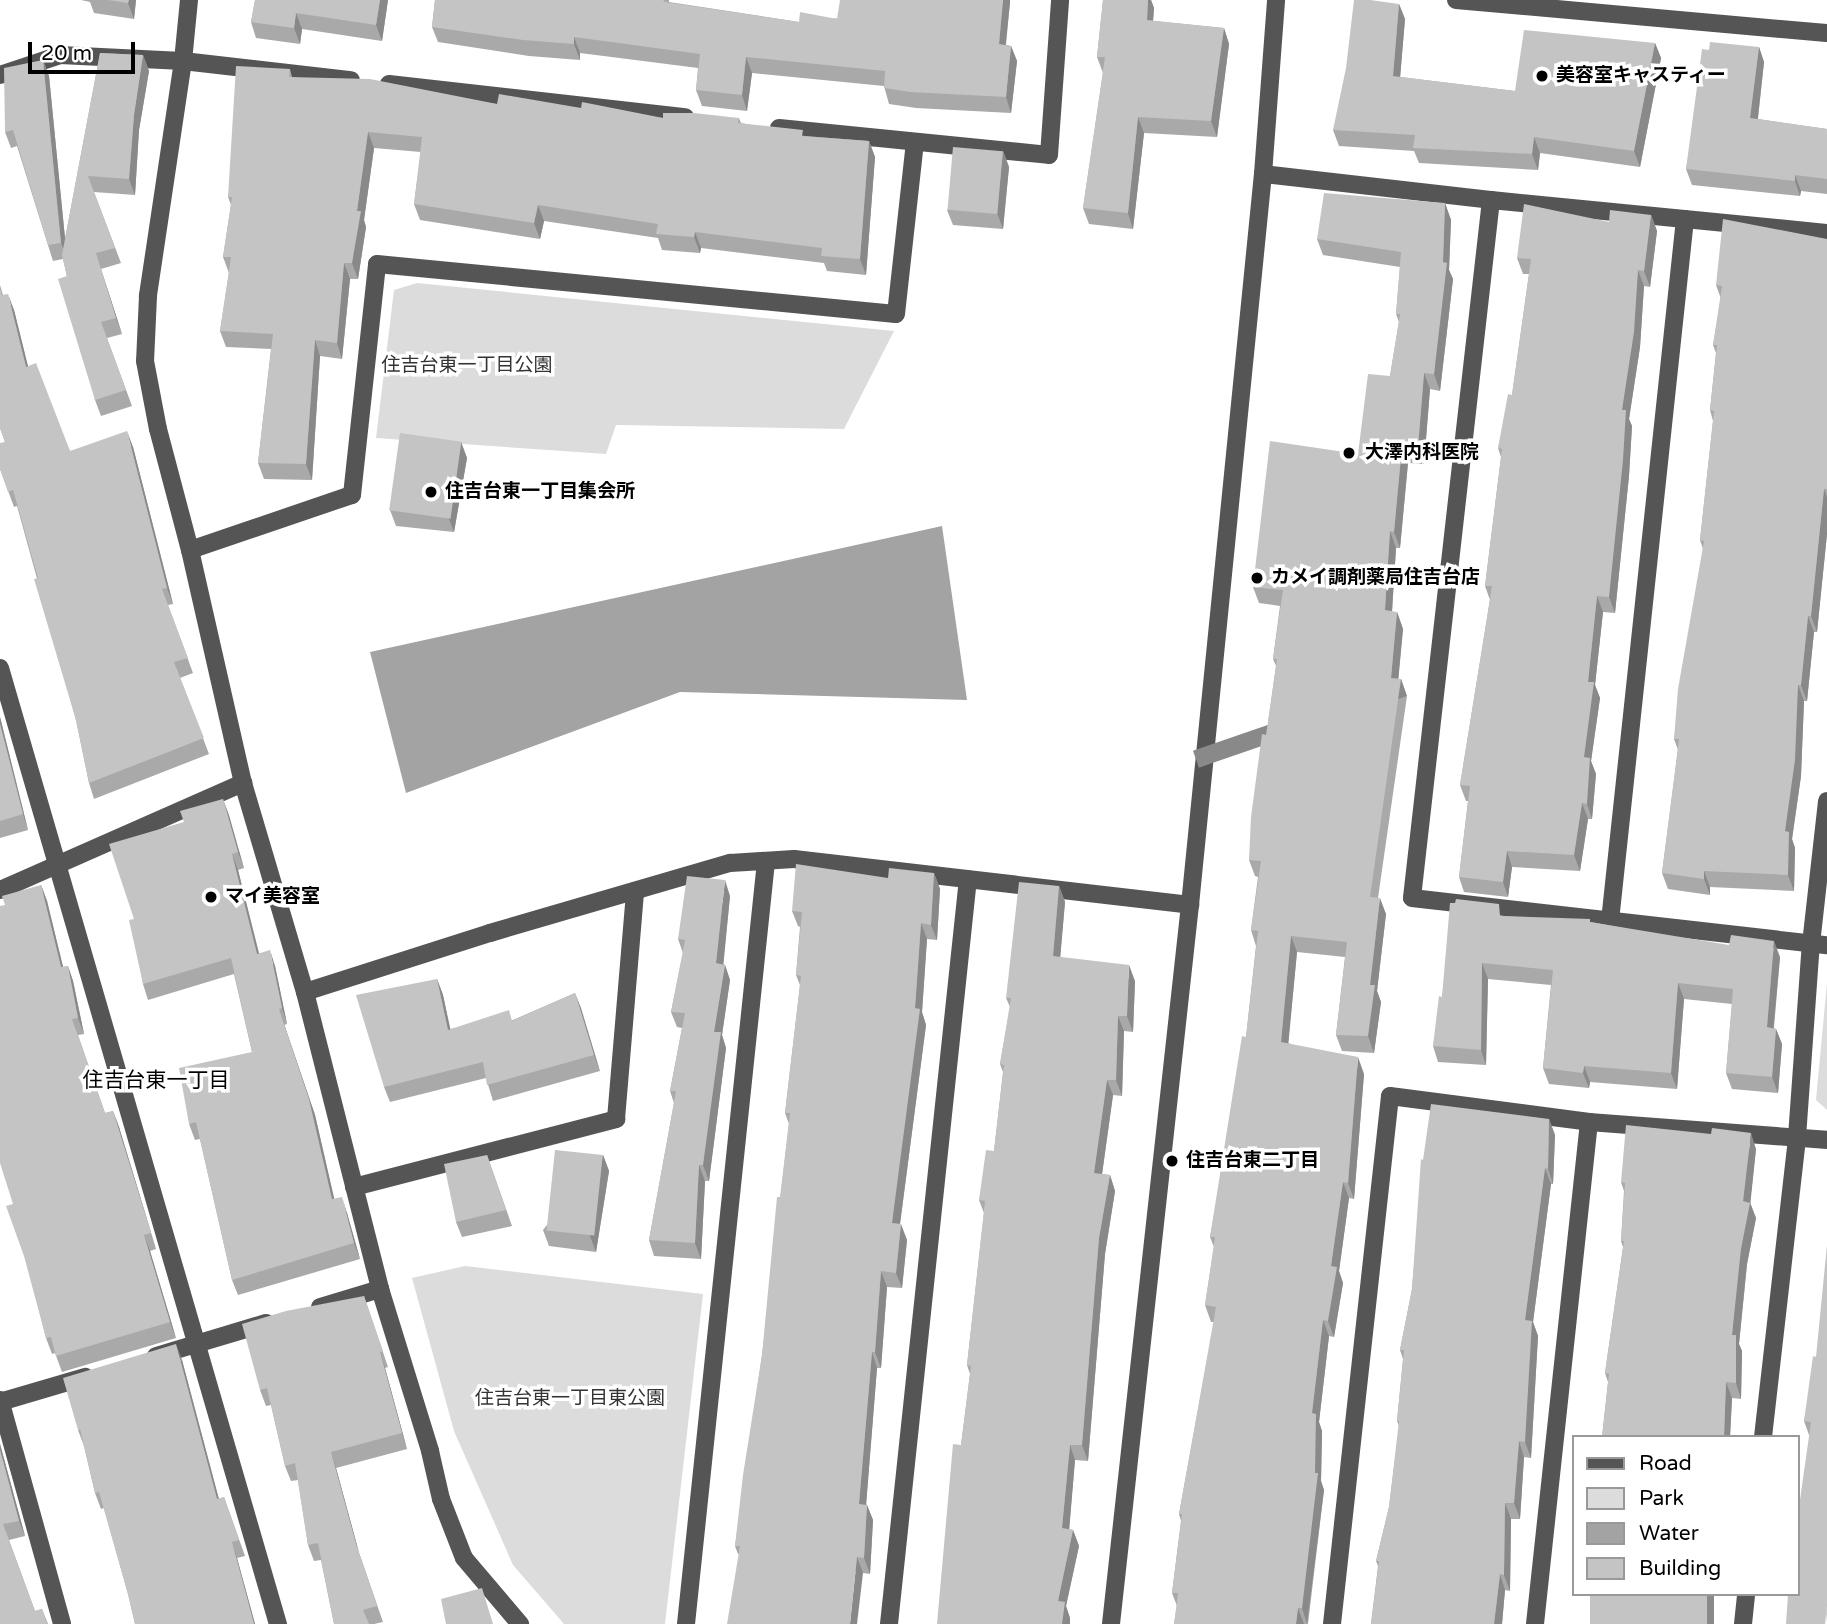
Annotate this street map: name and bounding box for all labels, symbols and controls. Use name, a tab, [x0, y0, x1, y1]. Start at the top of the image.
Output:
scale bar	[32, 28, 138, 72]
text: 20 m	[41, 41, 92, 66]
place label: 美容室キャスティー	[1556, 65, 1727, 87]
marker: 美容室キャスティー	[1534, 68, 1550, 84]
park label: 住吉台東一丁目公園	[382, 355, 552, 377]
place label: 大澤内科医院	[1365, 442, 1479, 464]
marker: 大澤内科医院	[1339, 443, 1359, 463]
place label: 住吉台東一丁目集会所	[445, 481, 635, 503]
marker: 住吉台東一丁目集会所	[423, 484, 439, 500]
place label: カメイ調剤薬局住吉台店	[1271, 567, 1480, 589]
marker: カメイ調剤薬局住吉台店	[1249, 570, 1265, 586]
place label: マイ美容室	[225, 886, 320, 908]
marker: マイ美容室	[203, 889, 219, 905]
district label: 住吉台東一丁目	[83, 1068, 229, 1094]
place label: 住吉台東二丁目	[1186, 1150, 1319, 1172]
marker: 住吉台東二丁目	[1164, 1153, 1180, 1169]
park label: 住吉台東一丁目東公園	[475, 1388, 665, 1410]
legend	[1572, 1435, 1799, 1596]
text: Road	[1639, 1451, 1692, 1476]
text: Park	[1639, 1486, 1684, 1511]
text: Water	[1639, 1521, 1699, 1546]
text: Building	[1639, 1556, 1721, 1581]

